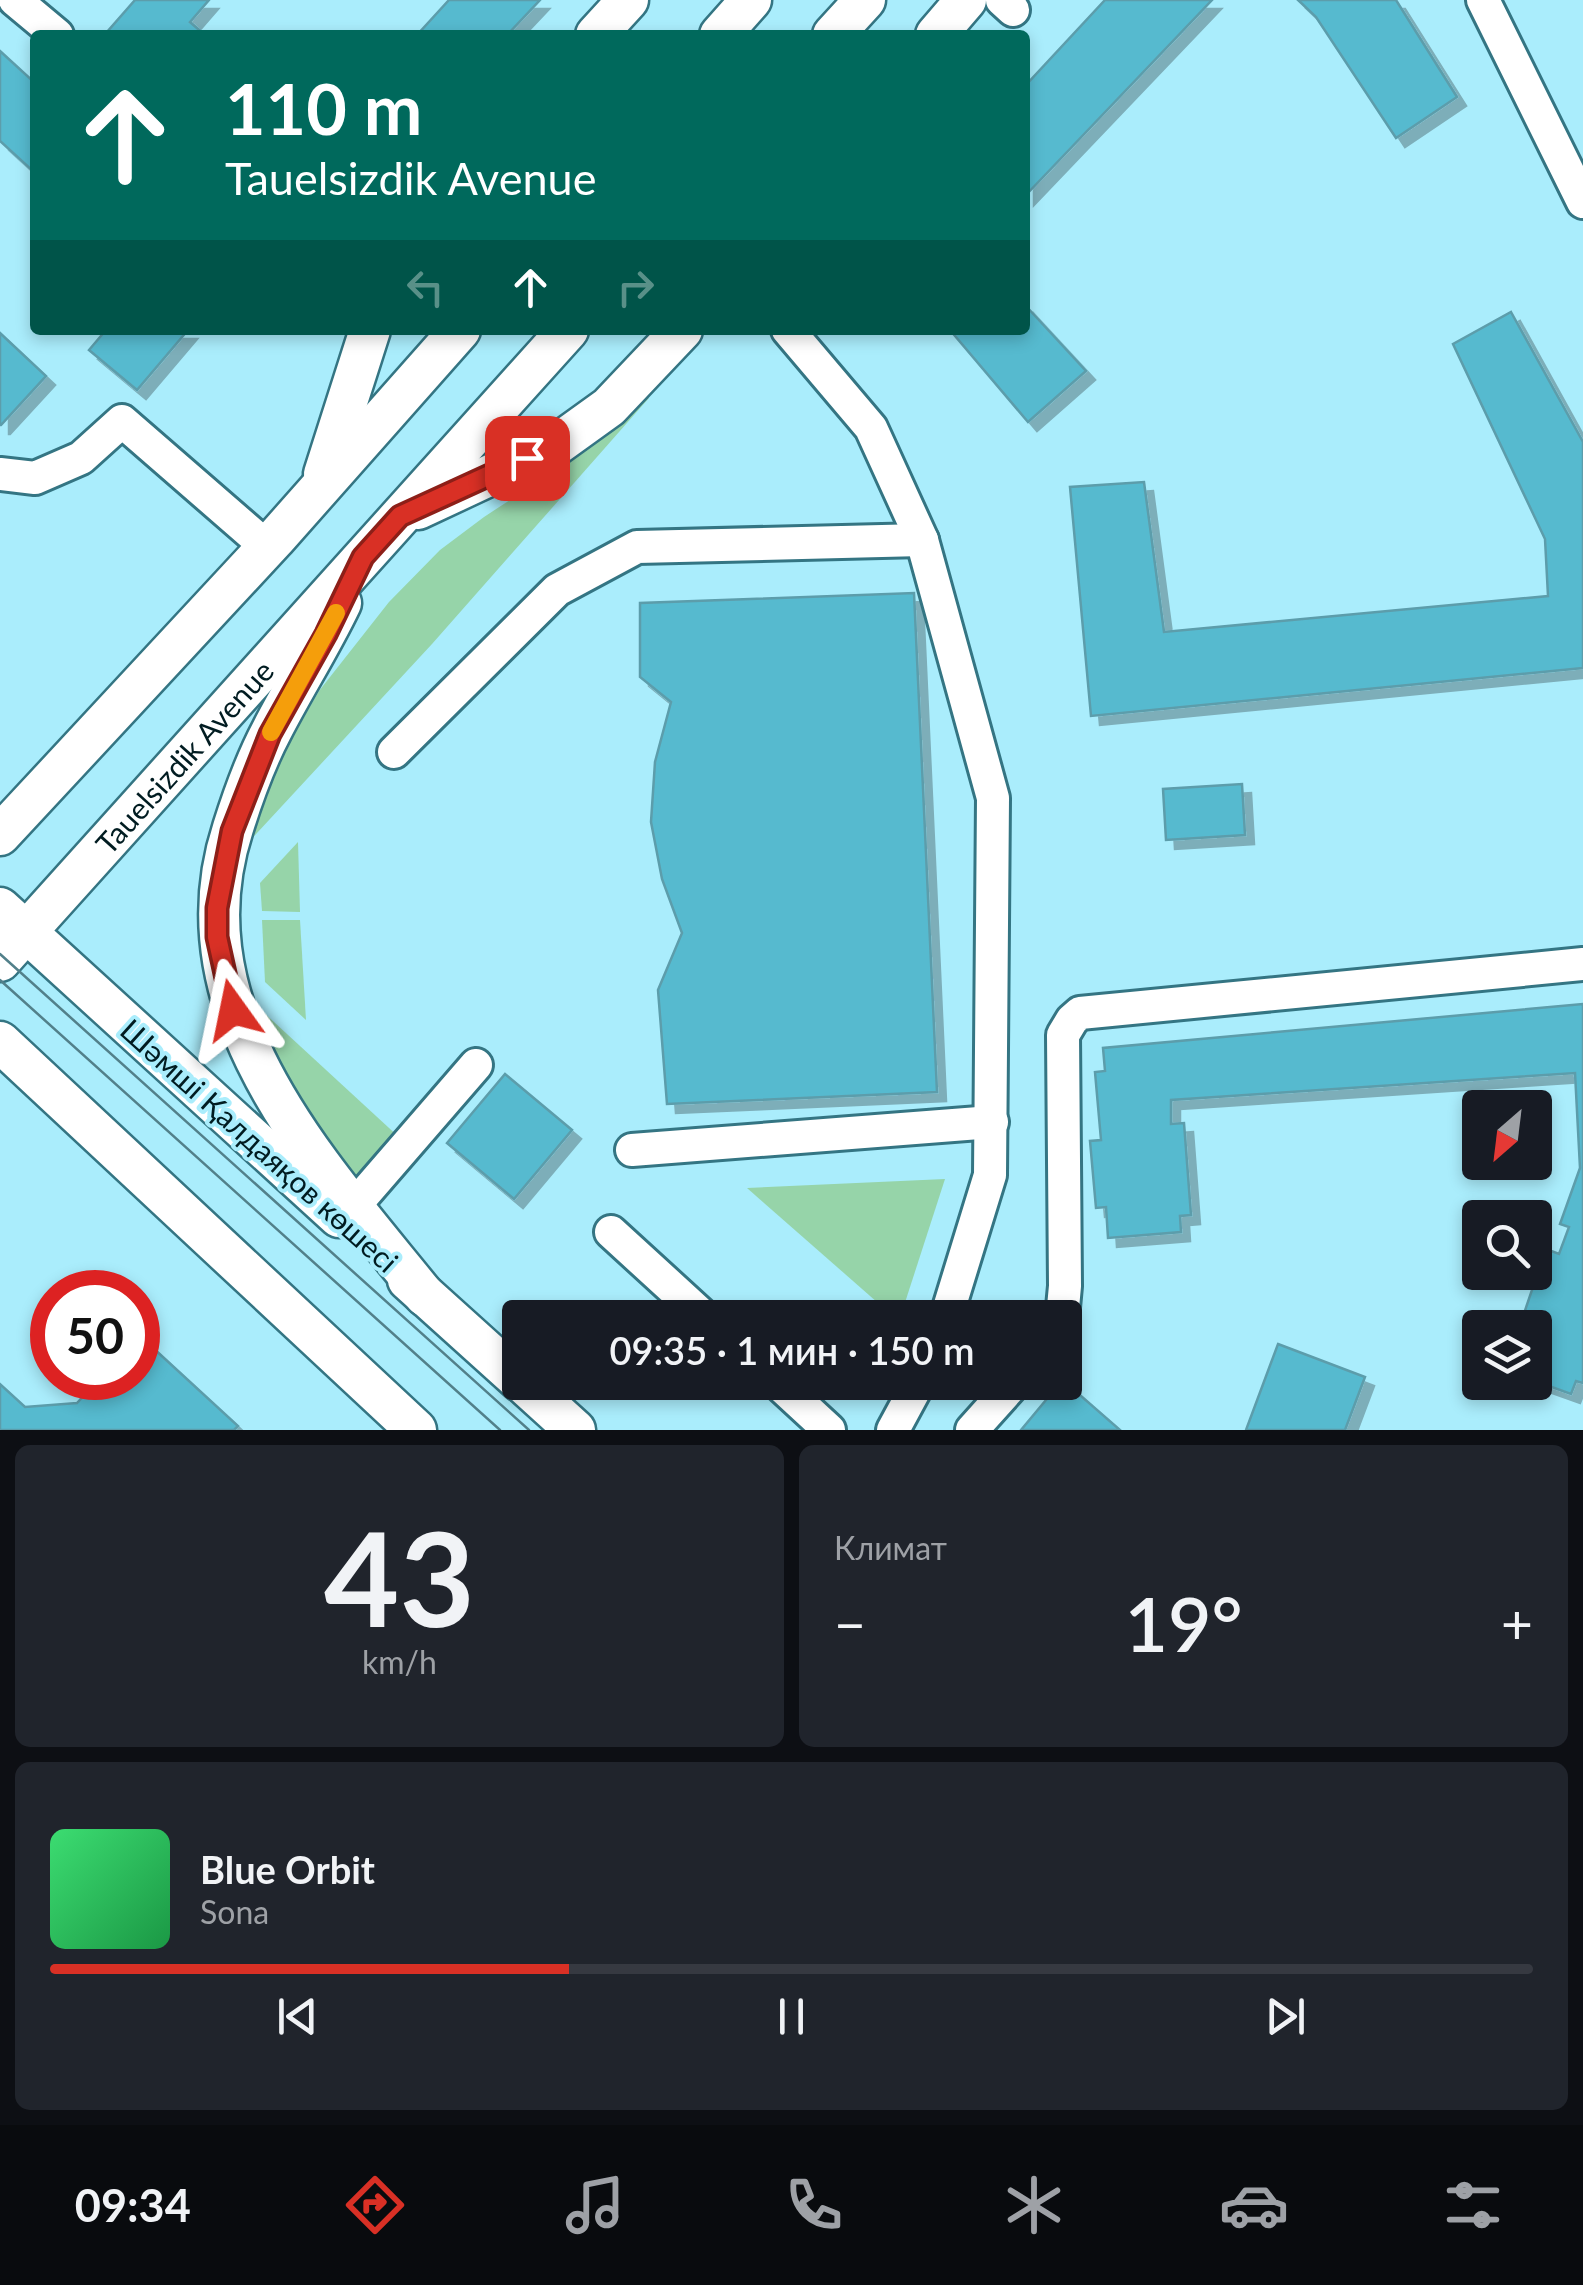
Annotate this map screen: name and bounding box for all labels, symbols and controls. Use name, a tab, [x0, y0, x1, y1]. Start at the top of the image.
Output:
text: 110 m	[225, 66, 422, 150]
icon: ahead	[60, 70, 190, 200]
text: Tauelsizdik Avenue	[225, 151, 596, 205]
icon: left	[398, 260, 453, 315]
icon: ahead	[503, 260, 558, 315]
icon: right	[608, 260, 663, 315]
pin	[485, 416, 570, 501]
icon: arrive	[500, 431, 555, 486]
street label: Tauelsizdik Avenue	[88, 653, 280, 861]
position arrow	[181, 958, 285, 1062]
street label: Шәмші Қалдаяқов көшесі	[114, 1011, 406, 1279]
north arrow	[1462, 1090, 1552, 1180]
map controls	[1462, 1090, 1552, 1400]
button: search	[1462, 1200, 1552, 1290]
speed limit sign: 50	[30, 1270, 160, 1400]
button: layers	[1462, 1310, 1552, 1400]
text: 09:35 · 1 мин · 150 m	[609, 1327, 975, 1373]
text: 43	[324, 1499, 475, 1655]
text: Климат	[834, 1528, 947, 1567]
text: 19°	[1124, 1578, 1243, 1668]
text: −	[834, 1590, 866, 1656]
text: +	[1501, 1590, 1533, 1656]
text: km/h	[362, 1642, 437, 1681]
text: Blue Orbit	[200, 1846, 375, 1892]
text: Sona	[200, 1892, 269, 1931]
icon: previous	[270, 1989, 325, 2044]
icon: pause	[764, 1989, 819, 2044]
icon: next	[1258, 1989, 1313, 2044]
icon: directions	[340, 2170, 410, 2240]
icon: music	[560, 2170, 630, 2240]
icon: phone	[779, 2170, 849, 2240]
icon: climate	[999, 2170, 1069, 2240]
icon: car	[1219, 2170, 1289, 2240]
icon: filters	[1438, 2170, 1508, 2240]
text: 09:34	[75, 2178, 191, 2232]

